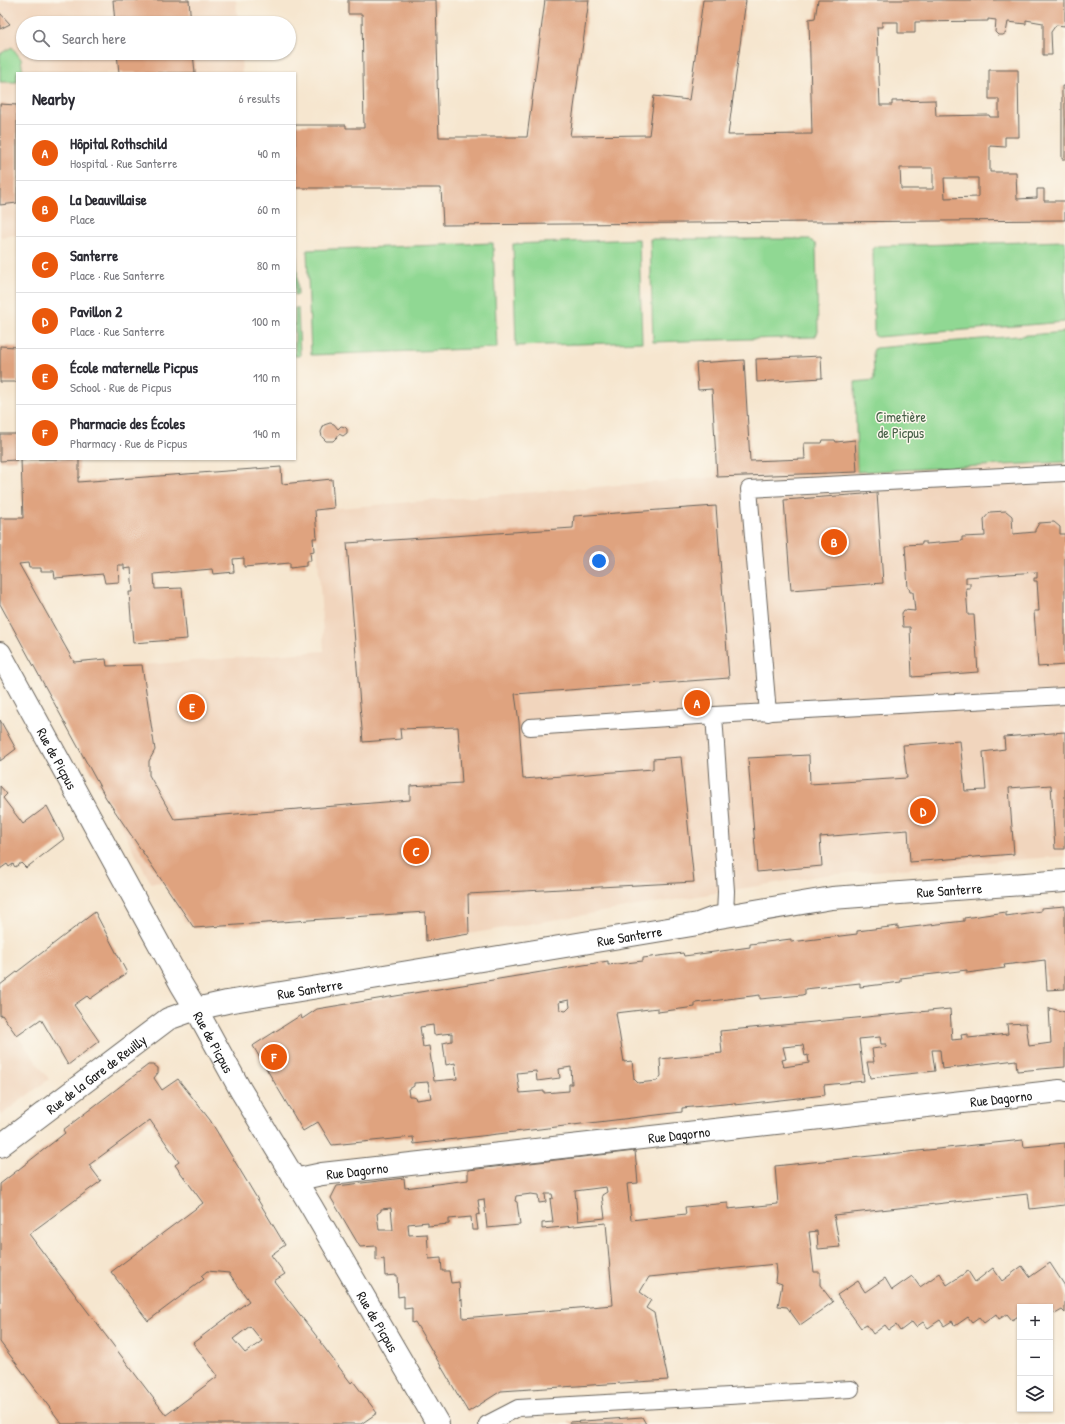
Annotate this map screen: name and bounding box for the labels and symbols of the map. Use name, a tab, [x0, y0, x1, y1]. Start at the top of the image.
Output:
park label: Cimetière de Picpus	[876, 407, 927, 443]
pin: B	[821, 527, 847, 557]
your location	[589, 551, 609, 571]
pin: A	[684, 688, 710, 718]
pin: E	[179, 692, 205, 722]
street label: Rue de Picpus	[33, 724, 82, 792]
pin: D	[910, 796, 936, 826]
pin: C	[403, 836, 429, 866]
street label: Rue Santerre	[916, 878, 983, 901]
street label: Rue Santerre	[595, 921, 664, 950]
street label: Rue Santerre	[276, 973, 344, 1003]
street label: Rue de Picpus	[190, 1008, 239, 1076]
street label: Rue de la Gare de Reuilly	[42, 1030, 150, 1118]
pin: F	[261, 1042, 287, 1072]
street label: Rue Dagorno	[969, 1085, 1033, 1111]
street label: Rue Dagorno	[647, 1121, 711, 1147]
street label: Rue Dagorno	[325, 1157, 389, 1183]
street label: Rue de Picpus	[353, 1287, 403, 1355]

